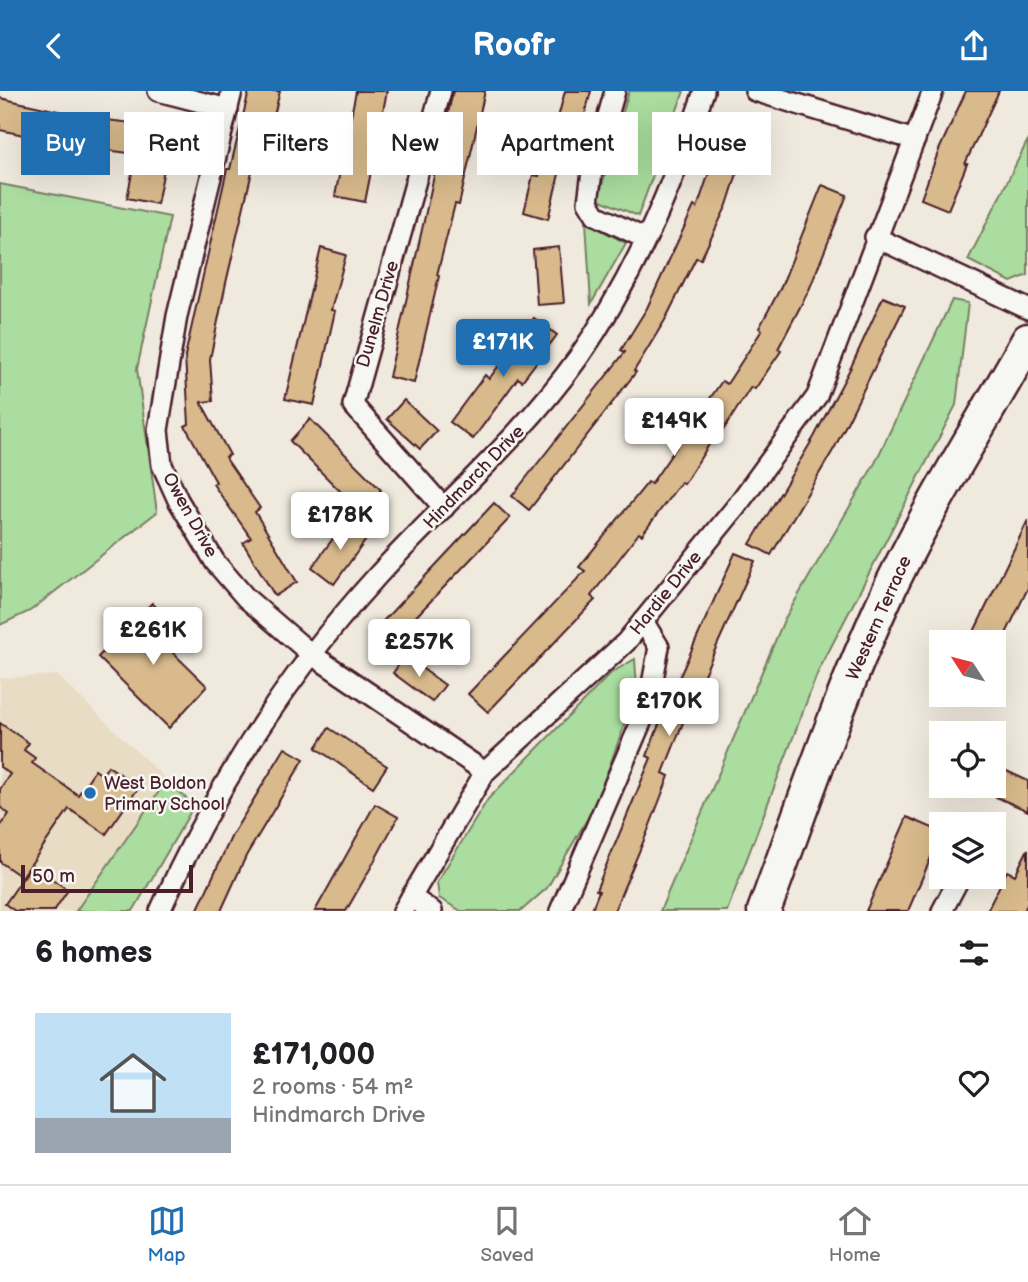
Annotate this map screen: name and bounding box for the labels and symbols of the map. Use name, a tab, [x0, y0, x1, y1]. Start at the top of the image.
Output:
street label: Dunelm Drive	[353, 258, 403, 370]
pin: £171K	[454, 320, 552, 379]
pin: £149K	[625, 399, 723, 458]
street label: Hindmarch Drive	[419, 421, 529, 533]
street label: Owen Drive	[158, 469, 222, 561]
pin: £178K	[291, 493, 389, 552]
street label: Hardie Drive	[626, 547, 706, 639]
street label: Western Terrace	[842, 552, 916, 684]
pin: £261K	[104, 607, 202, 667]
pin: £257K	[370, 619, 468, 679]
north arrow	[929, 630, 1006, 707]
pin: £170K	[620, 679, 718, 738]
place label: West Boldon Primary School	[104, 773, 225, 815]
marker: West Boldon Primary School	[82, 785, 98, 801]
scale bar	[21, 862, 192, 894]

